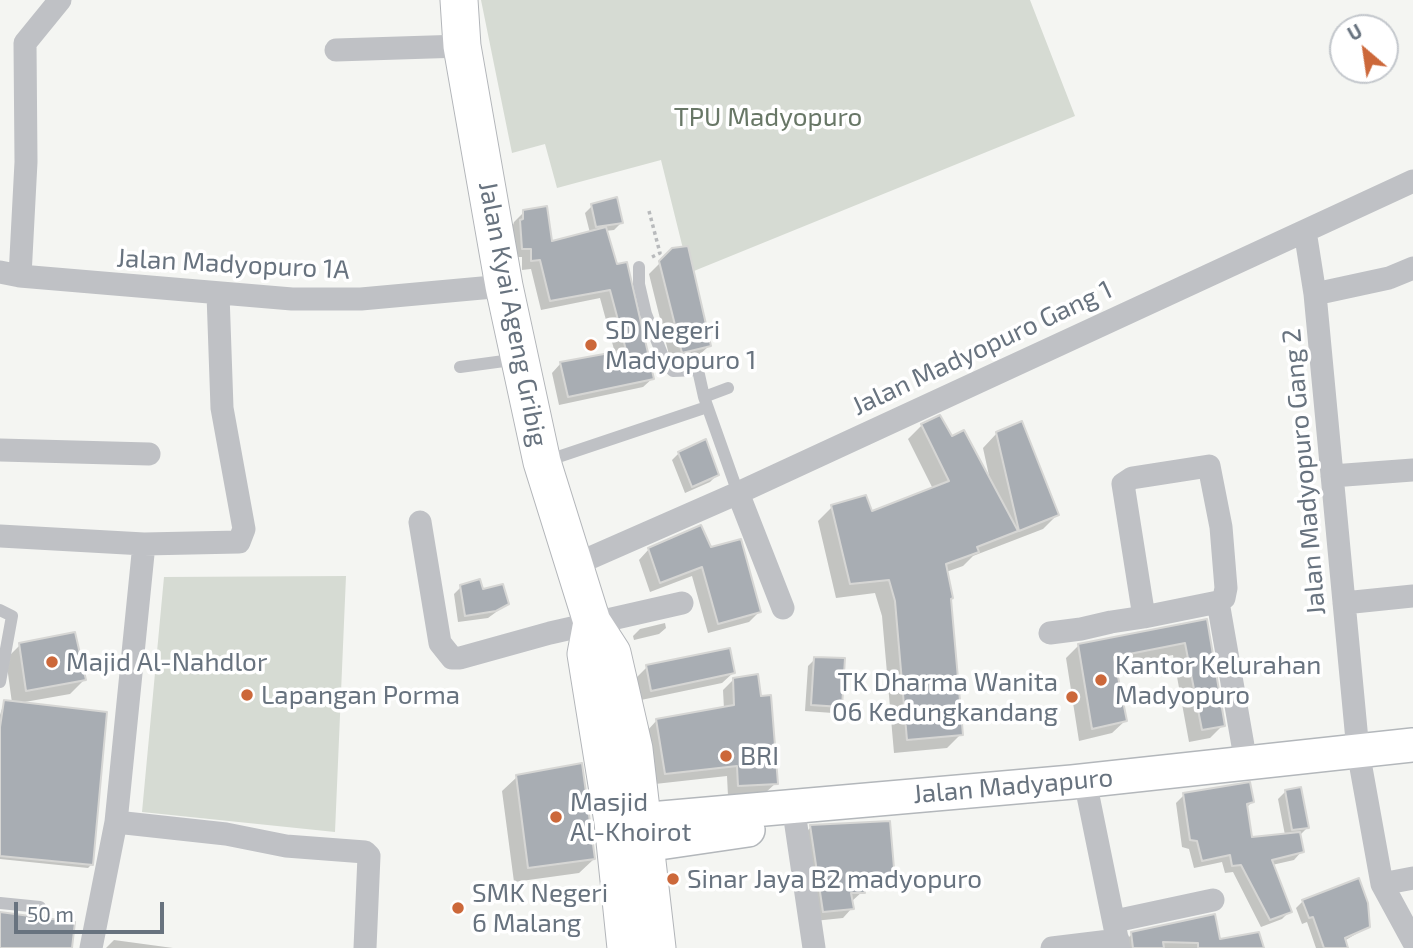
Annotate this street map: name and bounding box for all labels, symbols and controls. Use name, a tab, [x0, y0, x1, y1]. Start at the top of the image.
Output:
north arrow	[1329, 14, 1399, 84]
text: U	[1343, 19, 1366, 45]
park label: TPU Madyopuro	[674, 101, 862, 133]
street label: Jalan Kyai Ageng Gribig	[472, 179, 554, 449]
street label: Jalan Madyopuro 1A	[116, 242, 350, 286]
street label: Jalan Madyopuro Gang 1	[847, 274, 1117, 422]
place label: SD Negeri Madyopuro 1	[605, 314, 756, 376]
street label: Jalan Madyopuro Gang 2	[1276, 327, 1332, 617]
marker: SD Negeri Madyopuro 1	[583, 337, 599, 353]
place label: Majid Al-Nahdlor	[66, 646, 267, 678]
place label: Kantor Kelurahan Madyopuro	[1115, 649, 1321, 710]
marker: Majid Al-Nahdlor	[44, 654, 60, 670]
place label: TK Dharma Wanita 06 Kedungkandang	[832, 666, 1058, 728]
marker: Kantor Kelurahan Madyopuro	[1093, 672, 1109, 688]
place label: Lapangan Porma	[261, 679, 460, 711]
marker: Lapangan Porma	[239, 687, 255, 703]
marker: TK Dharma Wanita 06 Kedungkandang	[1064, 689, 1080, 705]
place label: BRI	[740, 740, 779, 772]
marker: BRI	[718, 748, 734, 764]
street label: Jalan Madyapuro	[912, 762, 1114, 810]
place label: Masjid Al-Khoirot	[570, 786, 691, 848]
marker: Masjid Al-Khoirot	[548, 809, 564, 825]
place label: Sinar Jaya B2 madyopuro	[687, 863, 982, 895]
marker: Sinar Jaya B2 madyopuro	[665, 871, 681, 887]
place label: SMK Negeri 6 Malang	[472, 877, 608, 938]
scale bar	[18, 888, 168, 932]
marker: SMK Negeri 6 Malang	[450, 900, 466, 916]
text: 50 m	[27, 901, 74, 926]

